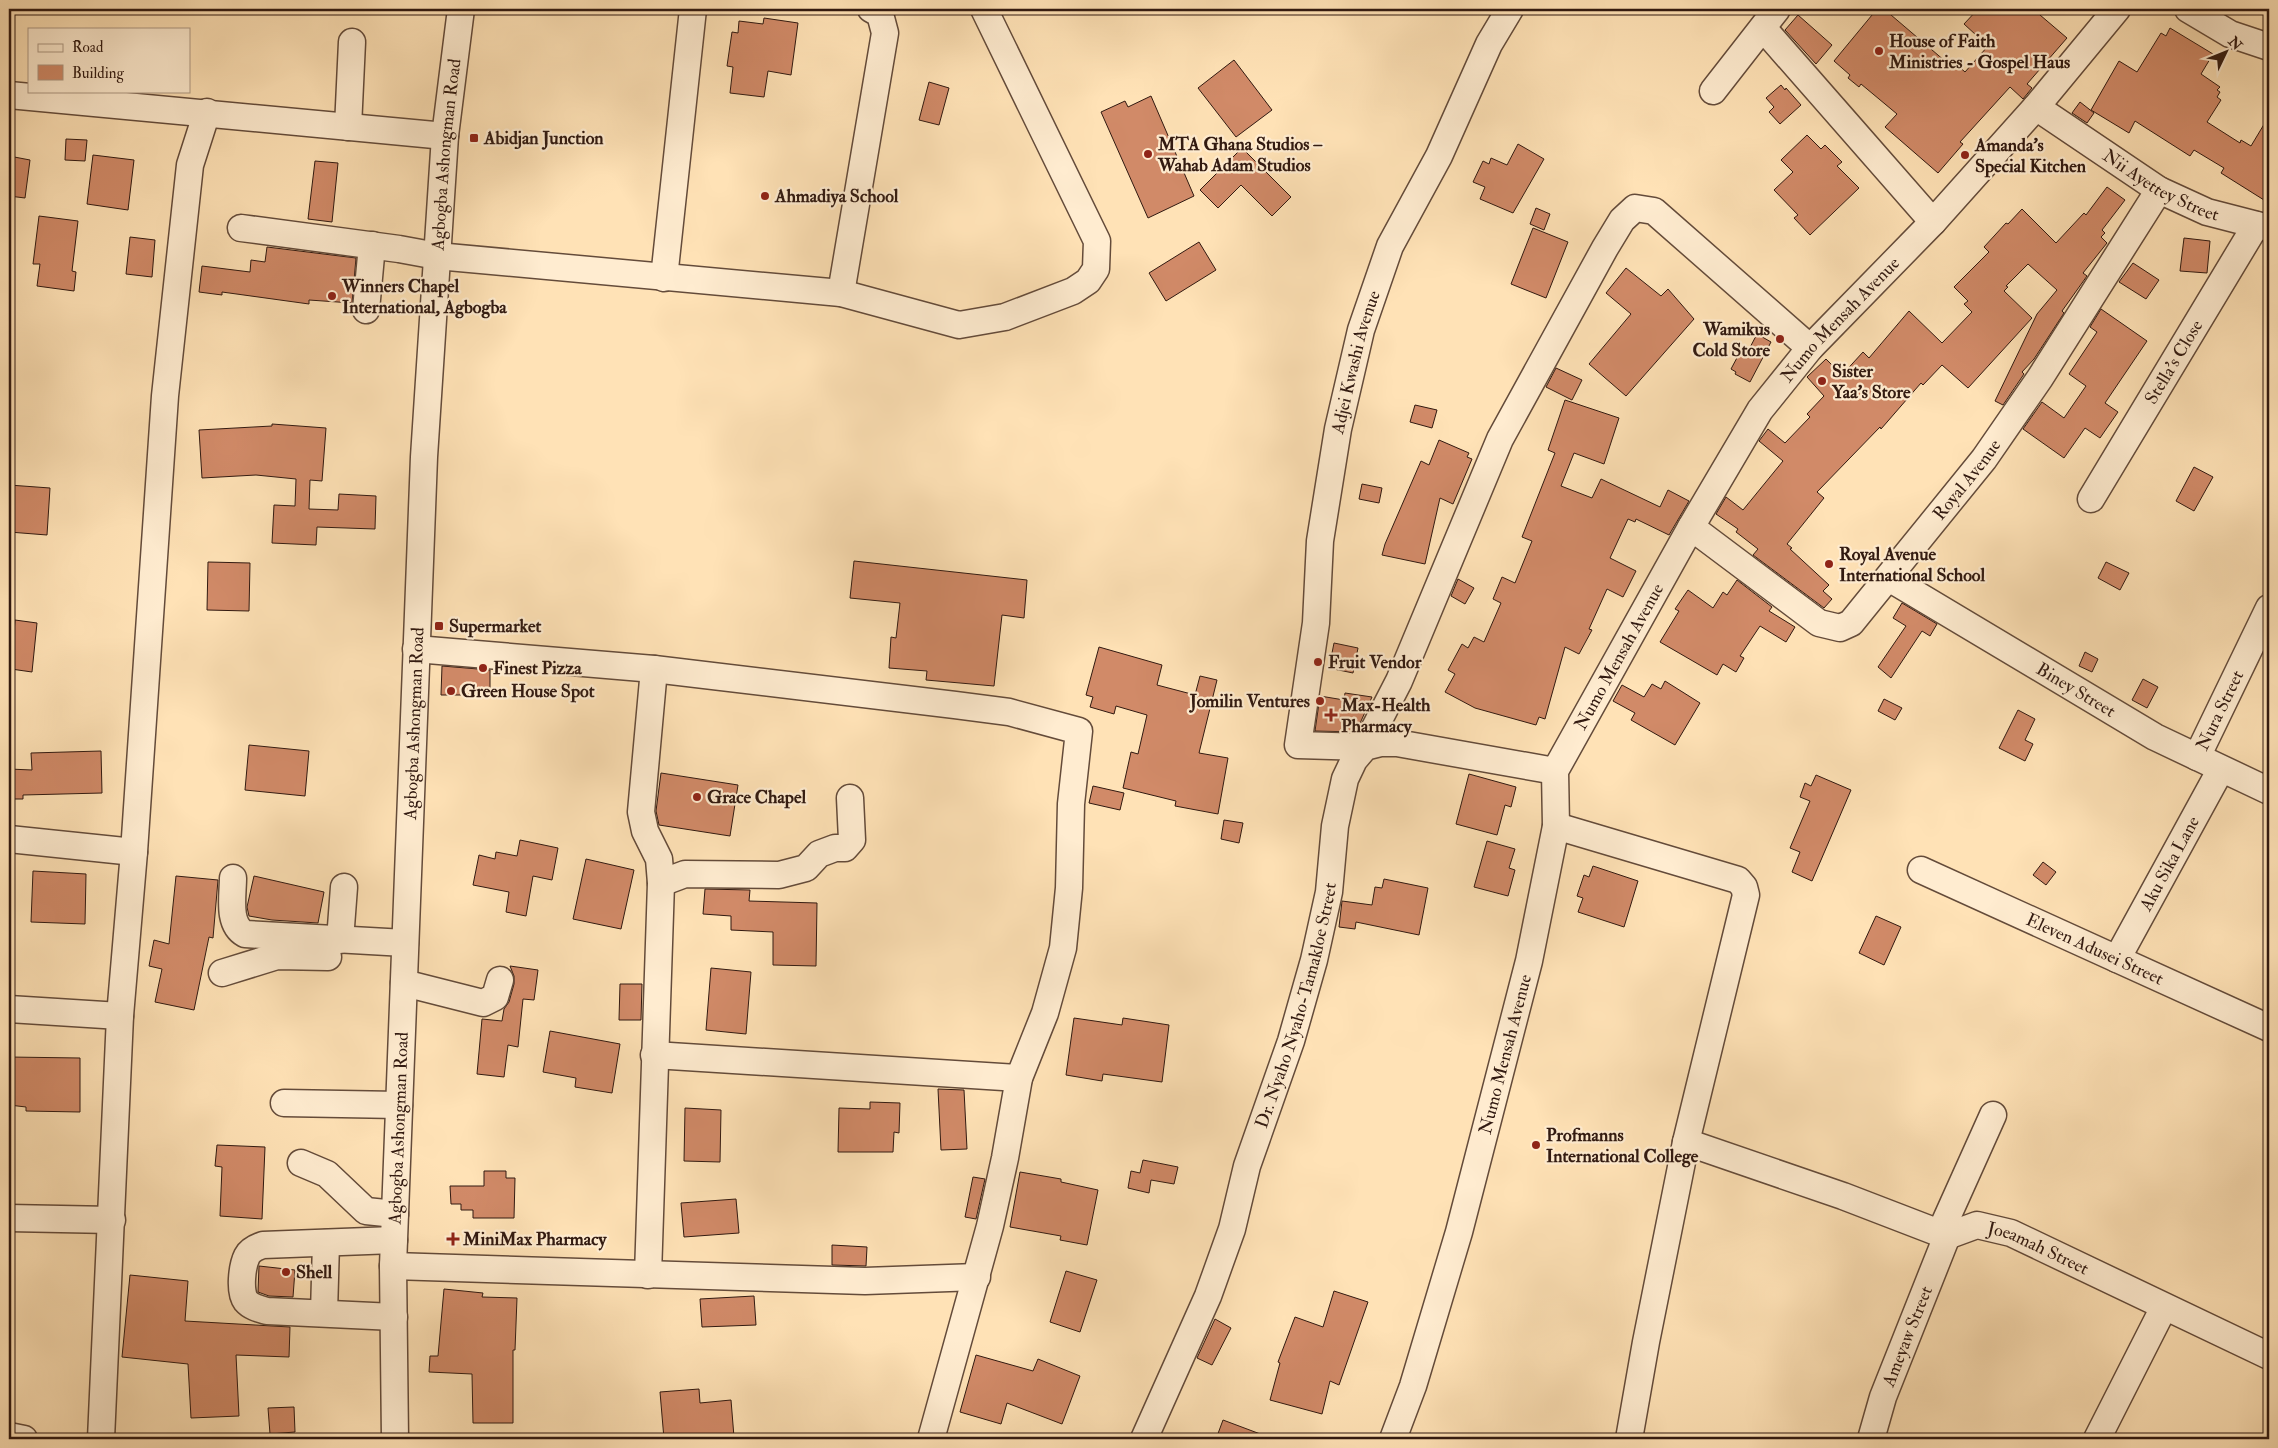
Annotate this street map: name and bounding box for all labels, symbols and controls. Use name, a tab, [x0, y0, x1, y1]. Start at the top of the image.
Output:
legend	[28, 28, 190, 92]
north arrow	[2200, 28, 2250, 78]
place label: House of Faith Ministries - Gospel Haus	[1888, 30, 2070, 74]
text: N	[2224, 32, 2246, 54]
text: Road	[72, 38, 104, 57]
marker: House of Faith Ministries - Gospel Haus	[1873, 45, 1885, 57]
street label: Agbogba Ashongman Road	[426, 57, 467, 252]
text: Building	[72, 64, 124, 83]
place label: Abidjan Junction	[483, 127, 604, 150]
marker: Abidjan Junction	[468, 132, 480, 144]
place label: MTA Ghana Studios – Wahab Adam Studios	[1157, 133, 1323, 177]
place label: Amanda's Special Kitchen	[1974, 134, 2087, 178]
street label: Nii Ayettey Street	[2098, 144, 2221, 227]
marker: MTA Ghana Studios – Wahab Adam Studios	[1142, 148, 1154, 160]
marker: Amanda's Special Kitchen	[1959, 149, 1971, 161]
place label: Ahmadiya School	[774, 185, 899, 208]
marker: Ahmadiya School	[759, 190, 771, 202]
street label: Numo Mensah Avenue	[1776, 252, 1905, 387]
place label: Winners Chapel International, Agbogba	[341, 275, 507, 319]
street label: Adjei Kwashi Avenue	[1326, 287, 1386, 437]
marker: Winners Chapel International, Agbogba	[326, 290, 338, 302]
street label: Stella's Close	[2140, 315, 2208, 409]
place label: Wamikus Cold Store	[1692, 318, 1770, 362]
marker: Wamikus Cold Store	[1774, 333, 1786, 345]
place label: Sister Yaa's Store	[1831, 360, 1911, 404]
marker: Sister Yaa's Store	[1816, 375, 1828, 387]
street label: Royal Avenue	[1928, 434, 2007, 525]
place label: Royal Avenue International School	[1839, 543, 1985, 587]
marker: Royal Avenue International School	[1823, 558, 1835, 570]
street label: Numo Mensah Avenue	[1569, 579, 1670, 734]
place label: Supermarket	[449, 615, 541, 638]
marker: Supermarket	[433, 620, 445, 632]
street label: Agbogba Ashongman Road	[399, 627, 429, 821]
place label: Fruit Vendor	[1328, 651, 1422, 674]
marker: Fruit Vendor	[1312, 656, 1324, 668]
place label: Finest Pizza	[493, 657, 582, 680]
street label: Biney Street	[2032, 658, 2120, 723]
marker: Finest Pizza	[477, 662, 489, 674]
street label: Nura Street	[2191, 666, 2249, 754]
place label: Green House Spot	[461, 680, 595, 703]
marker: Green House Spot	[445, 685, 457, 697]
place label: Jomilin Ventures	[1189, 690, 1310, 713]
place label: Max-Health Pharmacy	[1340, 694, 1431, 738]
marker: Jomilin Ventures	[1314, 695, 1326, 707]
marker: Max-Health Pharmacy	[1325, 709, 1337, 721]
place label: Grace Chapel	[707, 786, 806, 809]
marker: Grace Chapel	[691, 791, 703, 803]
street label: Aku Sika Lane	[2134, 812, 2205, 916]
street label: Dr. Nyaho Nyaho-Tamakloe Street	[1250, 881, 1342, 1131]
street label: Eleven Adusei Street	[2022, 908, 2167, 991]
street label: Numo Mensah Avenue	[1474, 971, 1537, 1137]
street label: Agbogba Ashongman Road	[384, 1031, 414, 1226]
place label: Profmanns International College	[1546, 1124, 1699, 1168]
marker: Profmanns International College	[1530, 1139, 1542, 1151]
street label: Joeamah Street	[1984, 1217, 2093, 1280]
place label: MiniMax Pharmacy	[462, 1228, 607, 1251]
marker: MiniMax Pharmacy	[447, 1233, 459, 1245]
place label: Shell	[296, 1261, 333, 1284]
marker: Shell	[280, 1266, 292, 1278]
street label: Ameyaw Street	[1877, 1283, 1938, 1391]

